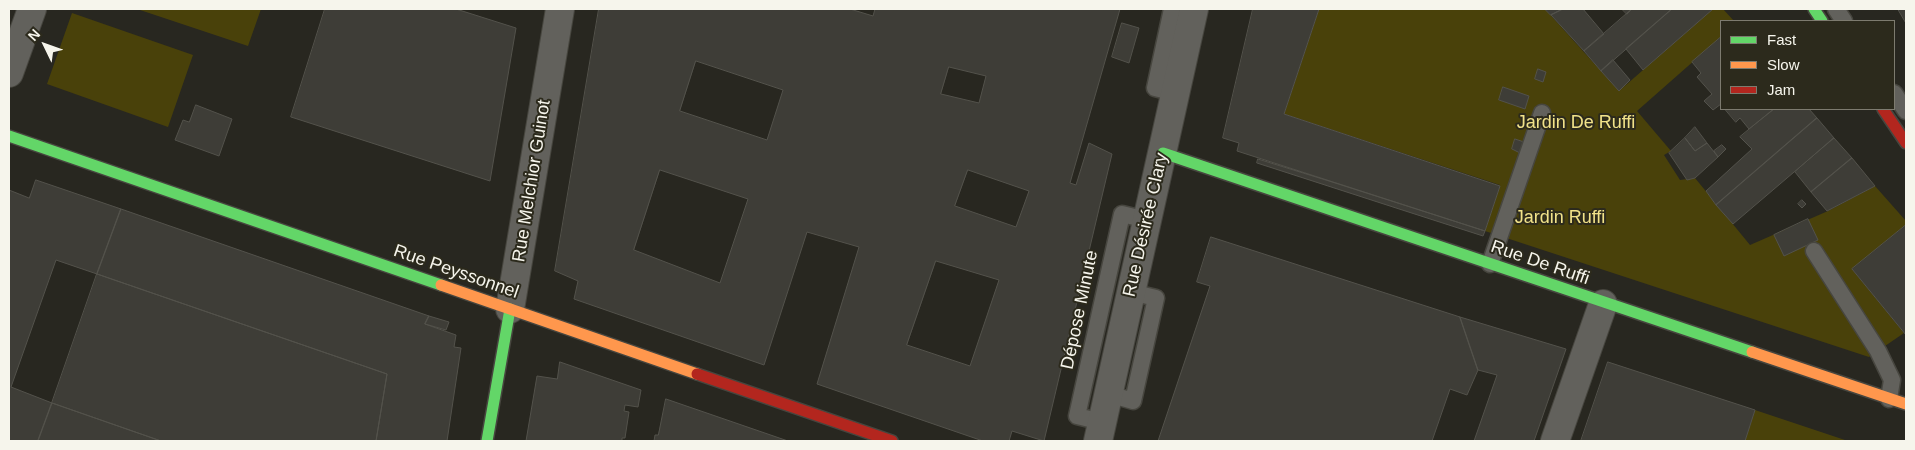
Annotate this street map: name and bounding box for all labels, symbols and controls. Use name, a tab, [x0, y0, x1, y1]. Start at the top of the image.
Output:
north arrow	[20, 20, 70, 70]
legend	[1720, 20, 1895, 110]
text: N	[25, 26, 43, 44]
text: Fast	[1767, 31, 1796, 48]
text: Slow	[1767, 56, 1800, 73]
text: Jam	[1767, 81, 1795, 98]
street label: Rue Melchior Guinot	[508, 98, 556, 264]
park label: Jardin De Ruffi	[1517, 112, 1635, 134]
street label: Rue Désirée Clary	[1119, 151, 1173, 299]
park label: Jardin Ruffi	[1515, 207, 1605, 229]
street label: Rue De Ruffi	[1488, 236, 1592, 290]
street label: Rue Peyssonnel	[391, 240, 521, 304]
street label: Dépose Minute	[1057, 249, 1103, 371]

